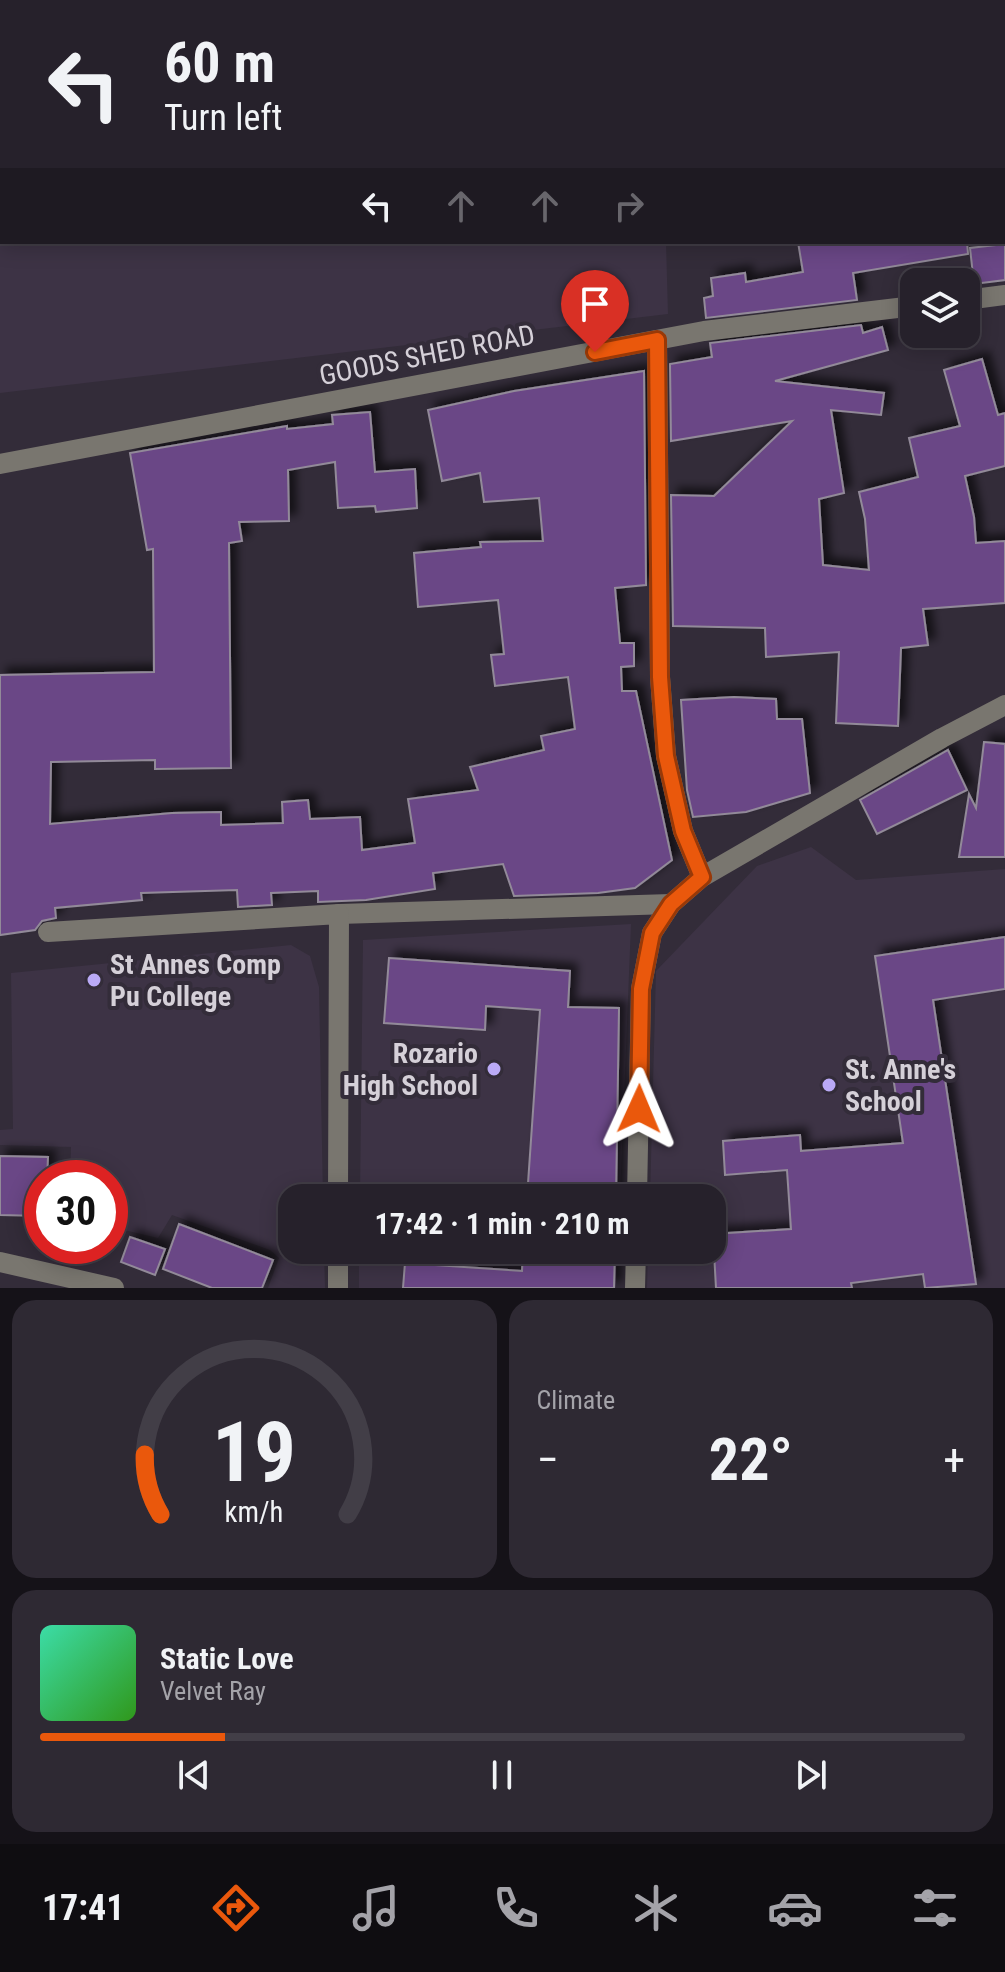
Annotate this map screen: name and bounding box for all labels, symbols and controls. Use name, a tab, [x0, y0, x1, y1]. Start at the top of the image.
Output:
text: 60 m	[164, 30, 275, 96]
icon: left	[32, 32, 136, 136]
text: Turn left	[164, 97, 282, 139]
icon: left	[355, 184, 399, 228]
icon: ahead	[439, 184, 483, 228]
icon: ahead	[523, 184, 567, 228]
icon: right	[607, 184, 651, 228]
map controls	[900, 268, 980, 348]
button: layers	[900, 268, 980, 348]
pin	[561, 270, 629, 352]
icon: arrive	[573, 282, 617, 326]
street label: GOODS SHED ROAD	[316, 318, 538, 392]
place label: St Annes Comp Pu College	[110, 948, 281, 1013]
marker: St Annes Comp Pu College	[85, 971, 103, 989]
place label: Rozario High School	[343, 1037, 478, 1102]
place label: St. Anne's School	[845, 1053, 956, 1118]
marker: Rozario High School	[485, 1060, 503, 1078]
position arrow	[597, 1067, 681, 1151]
marker: St. Anne's School	[820, 1076, 838, 1094]
speed limit sign: 30	[24, 1160, 128, 1264]
text: 17:42 · 1 min · 210 m	[375, 1206, 629, 1241]
text: Climate	[537, 1385, 615, 1415]
text: 19	[212, 1404, 296, 1501]
text: 22°	[709, 1424, 793, 1495]
text: −	[537, 1434, 559, 1486]
text: +	[943, 1434, 965, 1486]
text: km/h	[225, 1495, 284, 1529]
text: Static Love	[160, 1641, 294, 1676]
text: Velvet Ray	[160, 1676, 266, 1706]
icon: previous	[172, 1753, 216, 1797]
icon: pause	[480, 1753, 524, 1797]
icon: next	[789, 1753, 833, 1797]
icon: directions	[208, 1880, 264, 1936]
icon: music	[348, 1880, 404, 1936]
icon: phone	[488, 1880, 544, 1936]
icon: climate	[628, 1880, 684, 1936]
icon: car	[767, 1880, 823, 1936]
icon: filters	[907, 1880, 963, 1936]
text: 17:41	[42, 1887, 125, 1929]

